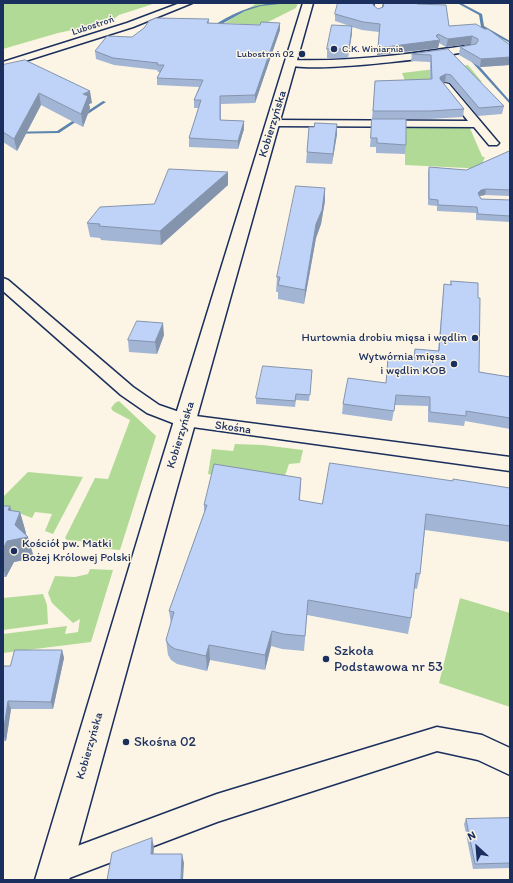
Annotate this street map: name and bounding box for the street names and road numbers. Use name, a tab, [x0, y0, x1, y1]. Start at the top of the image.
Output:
street label: Lubostroń	[70, 14, 116, 38]
street label: Kobierzyńska	[256, 89, 290, 159]
street label: Kobierzyńska	[164, 400, 198, 470]
street label: Skośna	[214, 418, 252, 438]
street label: Kobierzyńska	[74, 711, 106, 781]

